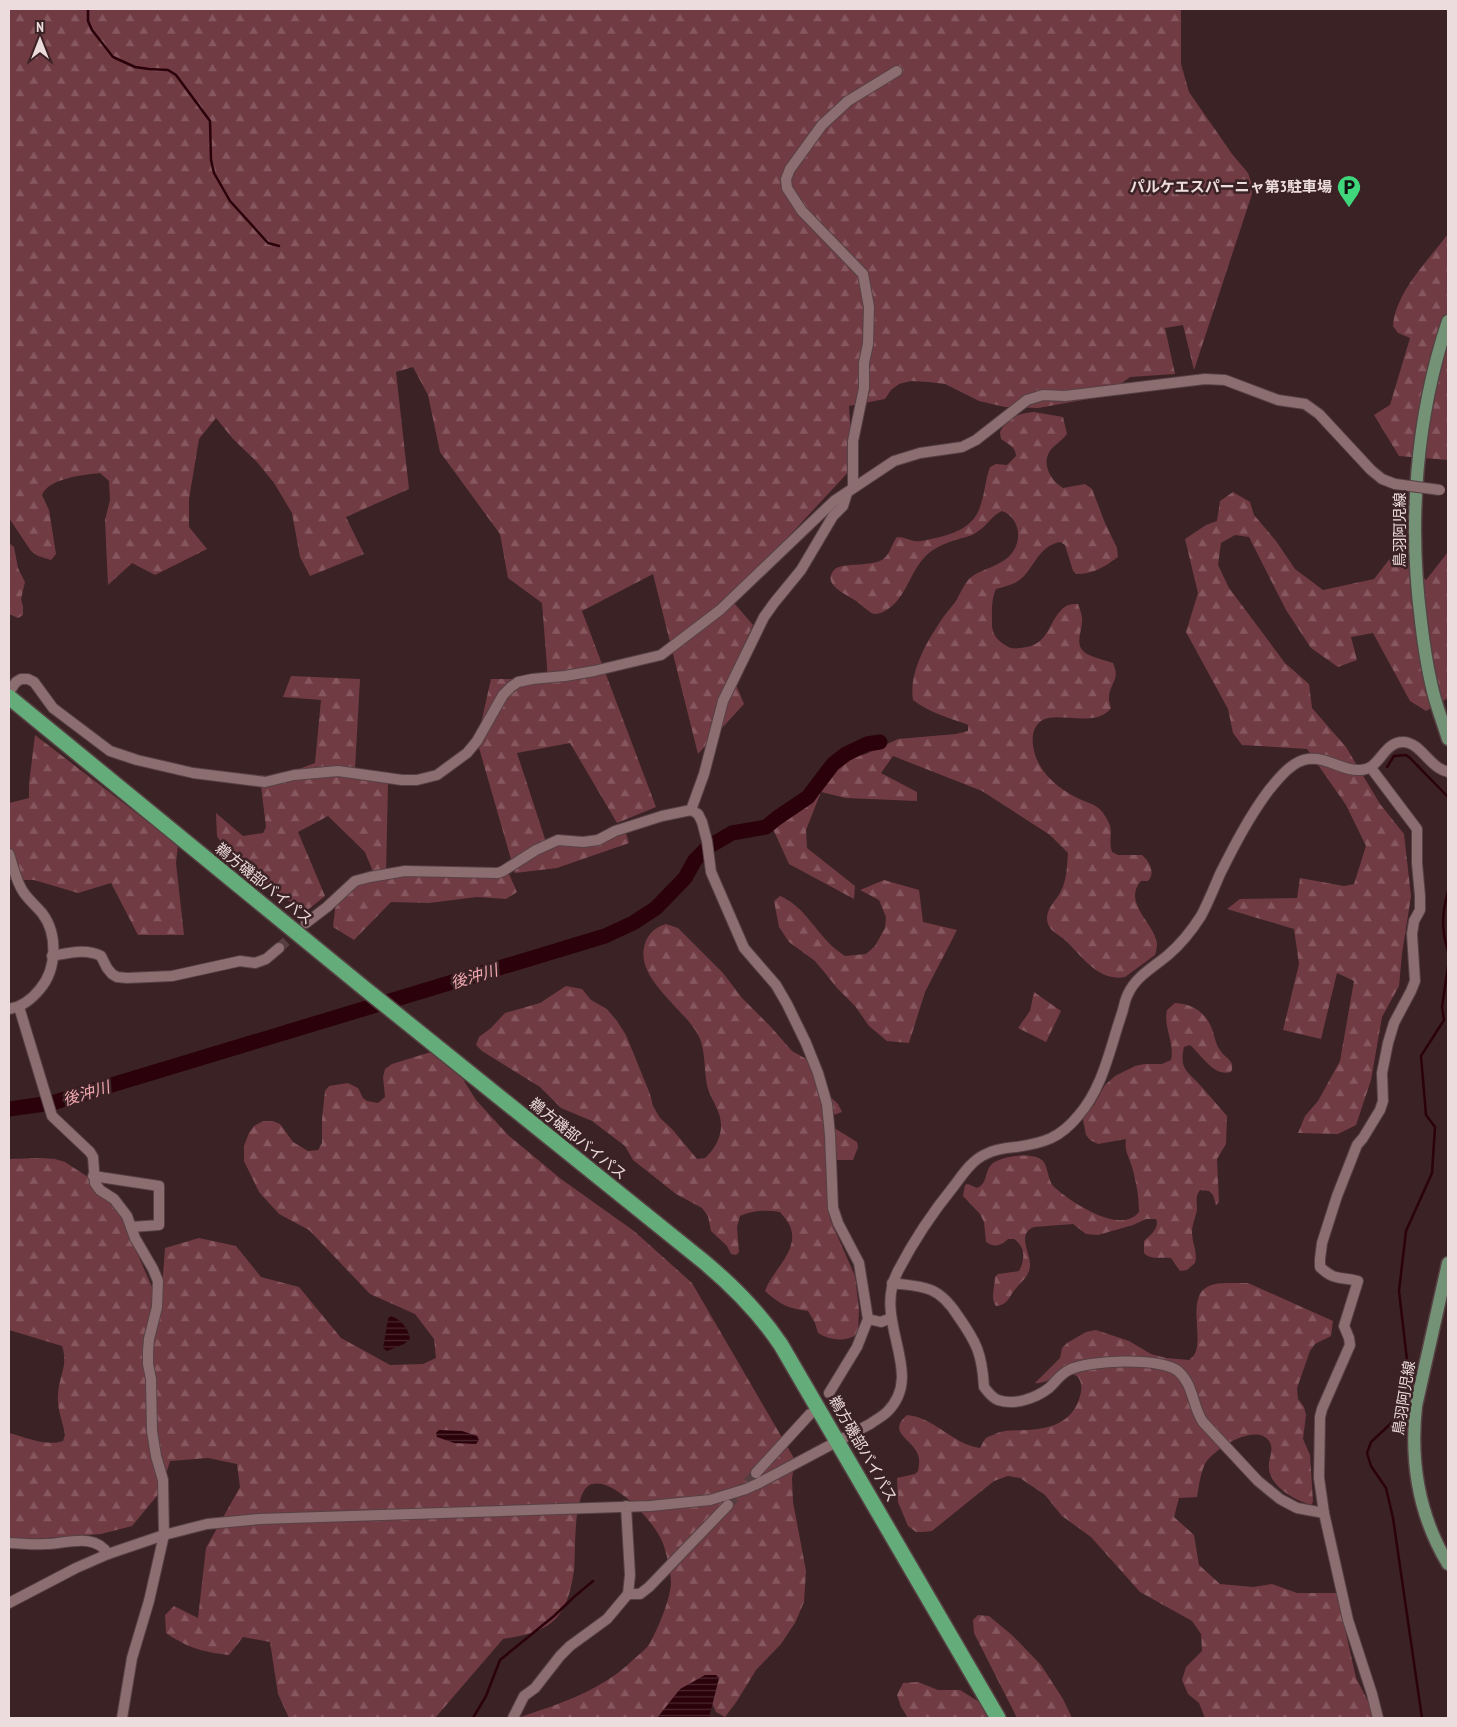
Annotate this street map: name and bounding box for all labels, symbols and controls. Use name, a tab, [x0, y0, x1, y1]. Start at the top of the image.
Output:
north arrow	[15, 15, 65, 65]
text: N	[36, 18, 44, 36]
parking icon: パルケエスパーニャ第3駐車場	[1336, 174, 1362, 208]
place label: パルケエスパーニャ第3駐車場	[1130, 177, 1332, 196]
street label: 鳥羽阿児線	[1390, 492, 1409, 568]
street label: 鵜方磯部バイパス	[212, 839, 317, 929]
water label: 後沖川	[448, 959, 502, 993]
water label: 後沖川	[60, 1076, 114, 1110]
street label: 鵜方磯部バイパス	[526, 1094, 631, 1184]
street label: 鳥羽阿児線	[1388, 1359, 1419, 1436]
street label: 鵜方磯部バイパス	[825, 1392, 902, 1505]

